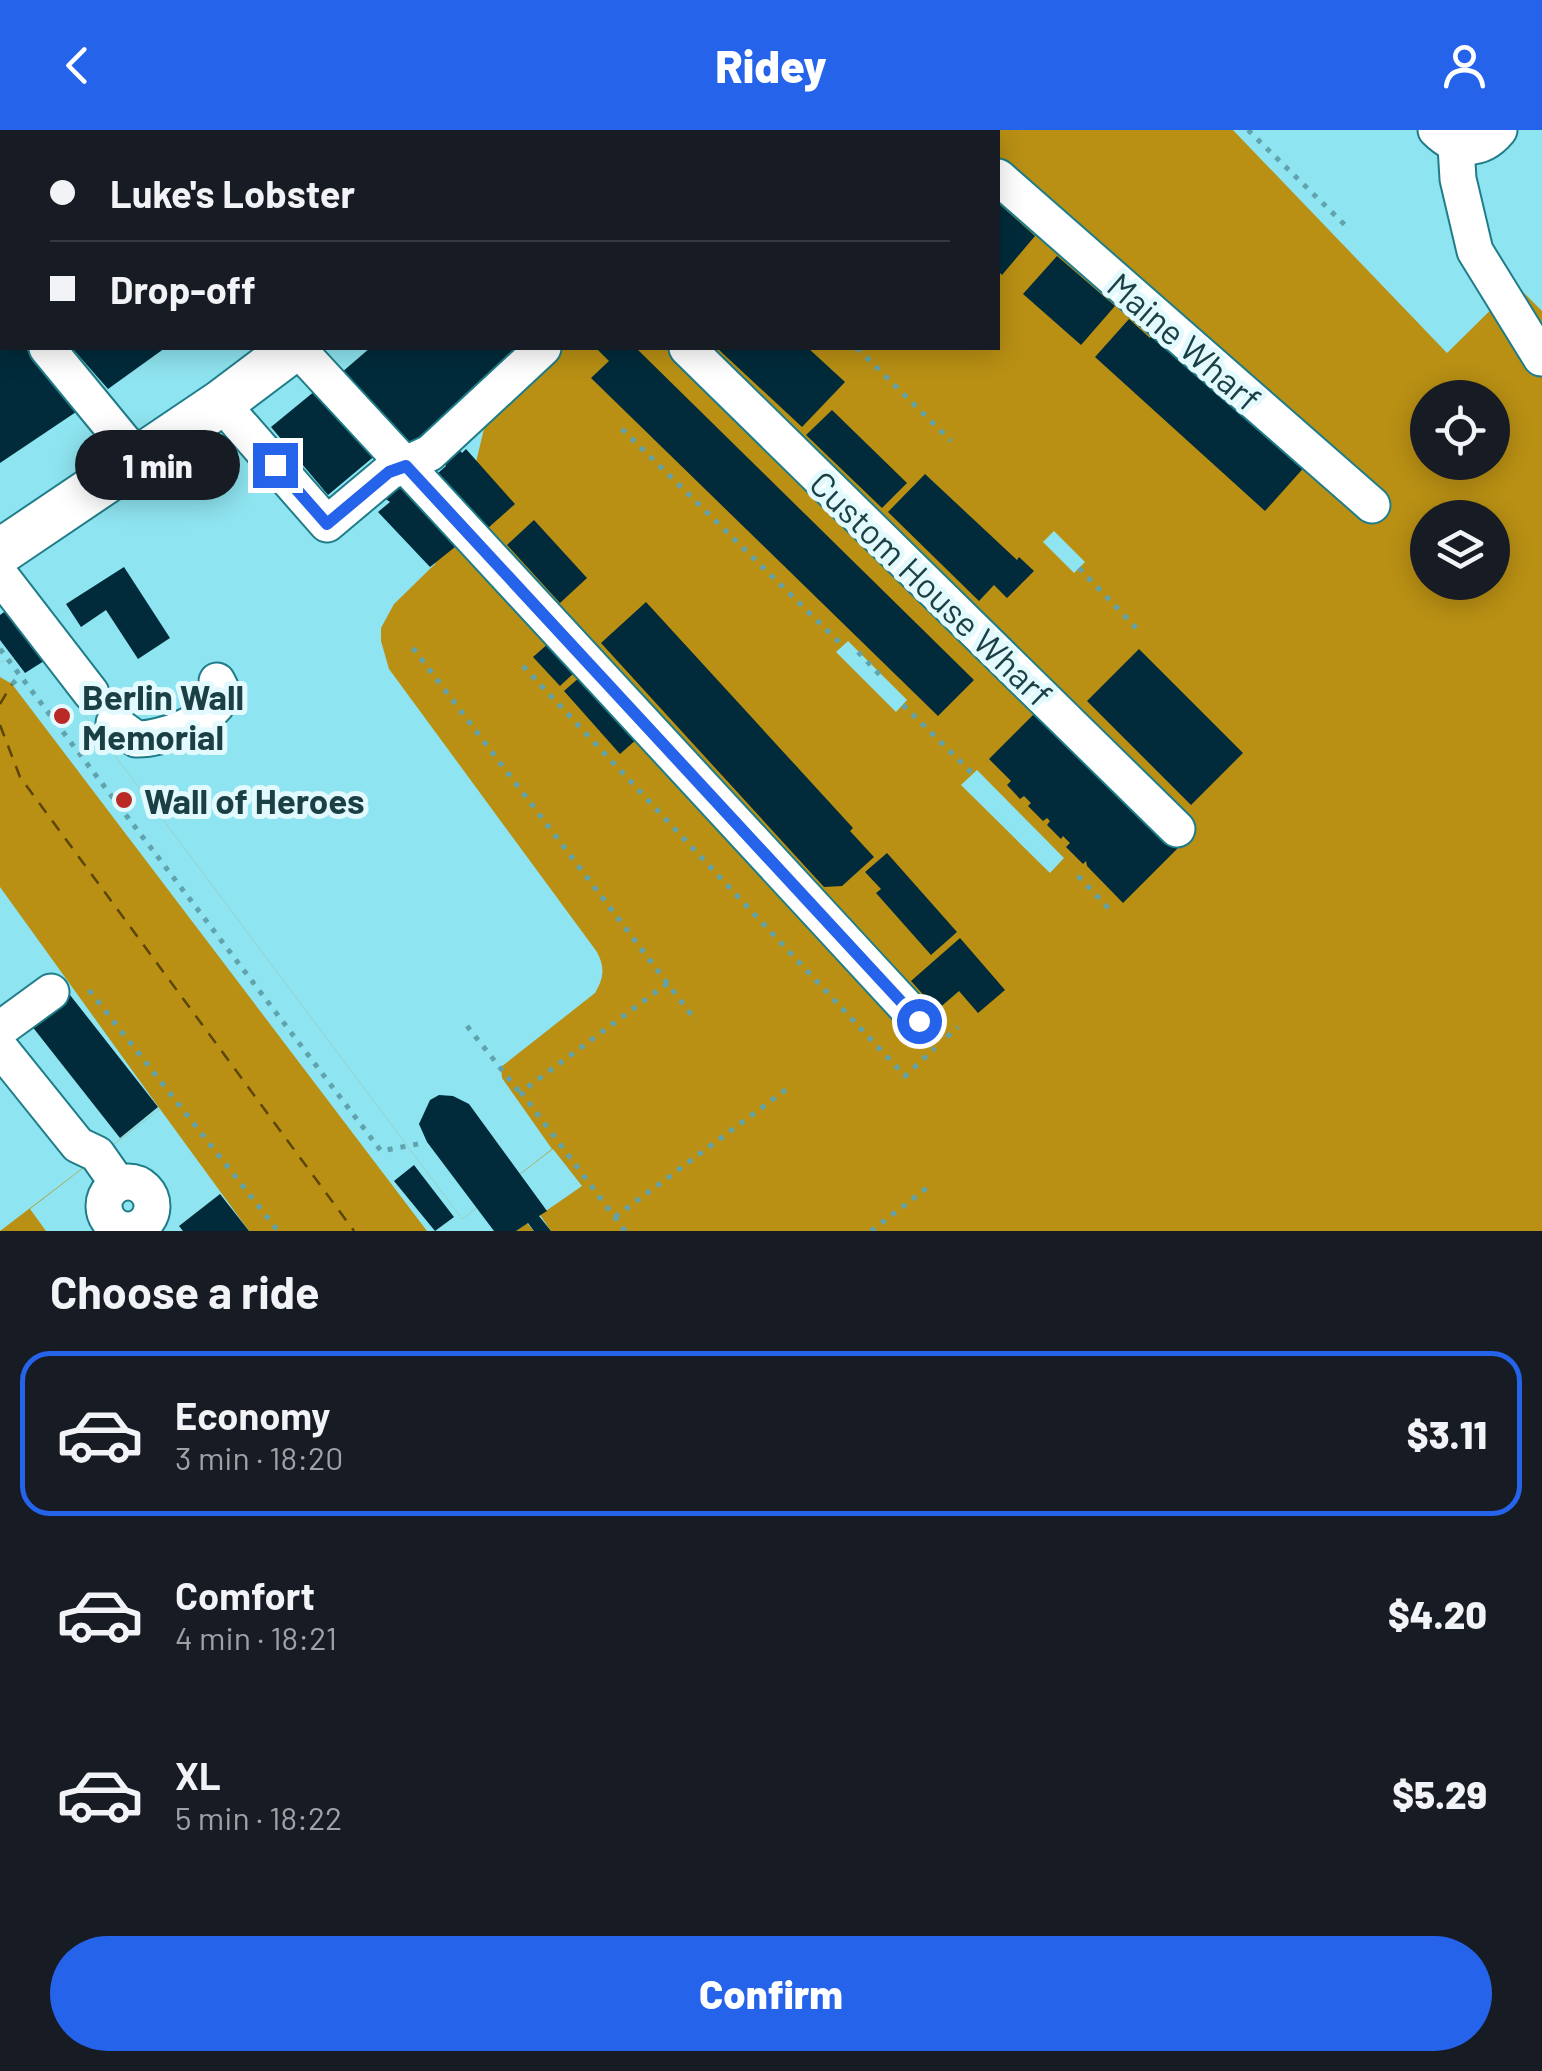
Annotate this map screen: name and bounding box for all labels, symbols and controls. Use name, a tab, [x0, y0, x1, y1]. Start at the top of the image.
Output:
icon: back	[50, 38, 105, 93]
text: Ridey	[715, 38, 827, 92]
icon: person	[1437, 38, 1492, 93]
text: Luke's Lobster	[110, 170, 355, 216]
street label: Maine Wharf	[1100, 263, 1270, 419]
text: Drop-off	[110, 266, 256, 312]
map controls	[1410, 380, 1510, 600]
button: locate	[1410, 380, 1510, 480]
callout: 1 min	[75, 430, 240, 500]
route end	[253, 443, 298, 488]
text: 1 min	[122, 446, 193, 484]
street label: Custom House Wharf	[802, 462, 1062, 714]
button: layers	[1410, 500, 1510, 600]
place label: Berlin Wall Memorial	[82, 675, 244, 757]
marker: Berlin Wall Memorial	[51, 705, 73, 727]
place label: Wall of Heroes	[144, 779, 365, 821]
marker: Wall of Heroes	[113, 789, 135, 811]
route start	[897, 999, 942, 1044]
text: Choose a ride	[50, 1264, 320, 1318]
icon: car	[55, 1389, 145, 1479]
text: Economy	[175, 1392, 330, 1438]
text: $3.11	[1407, 1411, 1487, 1457]
text: 3 min · 18:20	[175, 1438, 343, 1476]
icon: car	[55, 1569, 145, 1659]
text: Comfort	[175, 1572, 315, 1618]
text: $4.20	[1388, 1591, 1487, 1637]
text: 4 min · 18:21	[175, 1618, 337, 1656]
icon: car	[55, 1749, 145, 1839]
text: XL	[175, 1752, 221, 1798]
text: $5.29	[1392, 1771, 1487, 1817]
text: 5 min · 18:22	[175, 1798, 342, 1836]
button: Confirm	[50, 1936, 1492, 2051]

